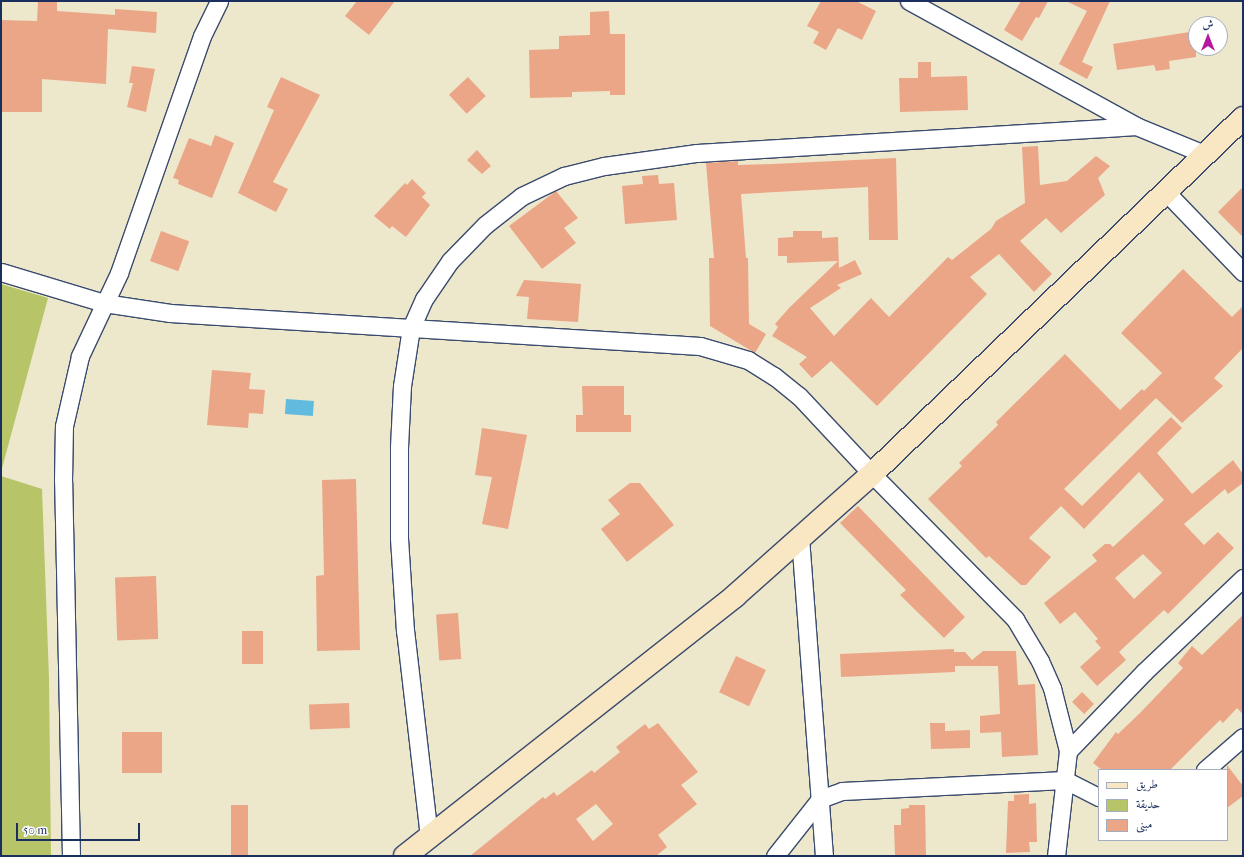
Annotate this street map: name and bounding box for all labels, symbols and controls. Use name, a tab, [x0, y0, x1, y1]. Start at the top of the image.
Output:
north arrow	[1188, 16, 1228, 56]
text: ش	[1203, 18, 1213, 31]
legend	[1098, 769, 1228, 841]
text: طريق	[1136, 777, 1158, 791]
text: حديقة	[1136, 797, 1160, 811]
scale bar	[18, 815, 142, 841]
text: مبنى	[1136, 817, 1152, 831]
text: 50 m	[23, 823, 47, 837]

